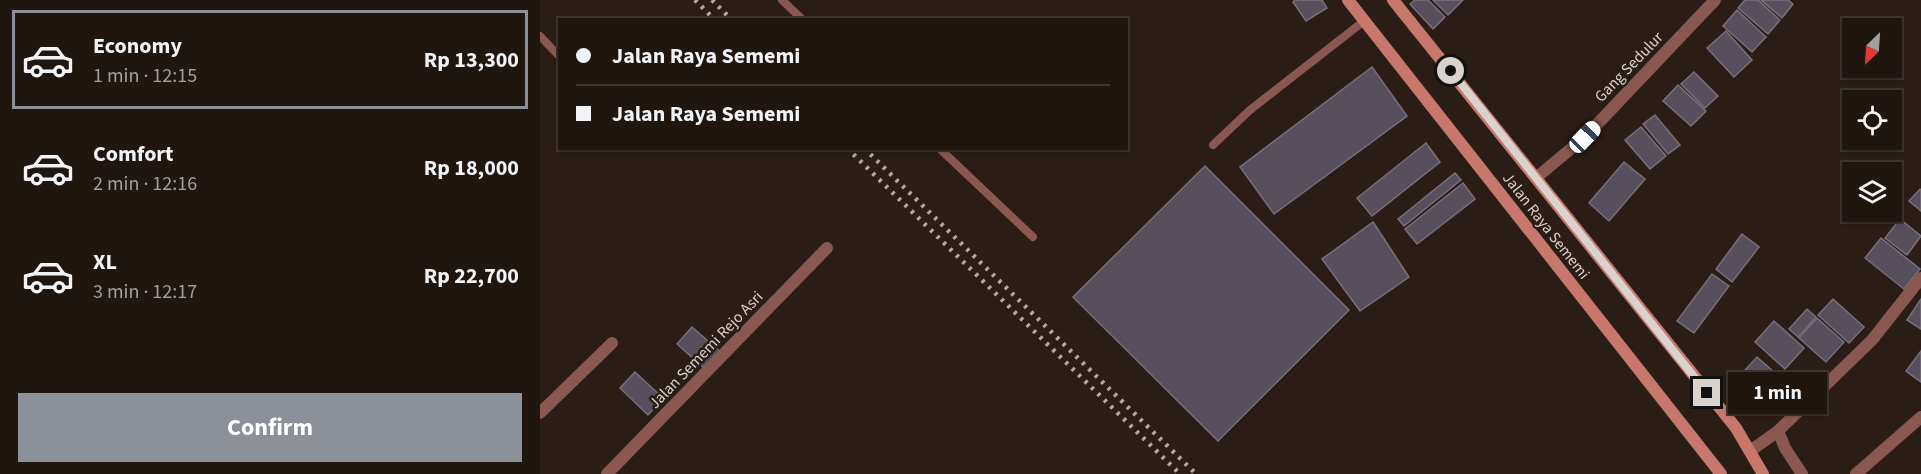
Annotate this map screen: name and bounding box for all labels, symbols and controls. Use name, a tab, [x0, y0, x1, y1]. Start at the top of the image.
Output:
north arrow	[1842, 18, 1902, 78]
map controls	[1842, 18, 1902, 222]
street label: Gang Sedulur	[1590, 27, 1669, 107]
text: Economy	[93, 30, 182, 62]
icon: car	[21, 33, 75, 87]
text: Jalan Raya Sememi	[612, 40, 800, 72]
text: Rp 13,300	[424, 44, 519, 76]
route start	[1437, 57, 1464, 84]
text: 1 min · 12:15	[93, 62, 197, 90]
button: locate	[1842, 90, 1902, 150]
text: Jalan Raya Sememi	[612, 98, 800, 130]
car	[1566, 118, 1604, 156]
text: Comfort	[93, 138, 174, 170]
icon: car	[21, 141, 75, 195]
text: Rp 18,000	[424, 152, 519, 184]
button: layers	[1842, 162, 1902, 222]
street label: Jalan Raya Sememi	[1497, 168, 1595, 284]
text: 2 min · 12:16	[93, 170, 197, 198]
text: XL	[93, 246, 117, 278]
icon: car	[21, 249, 75, 303]
text: Rp 22,700	[424, 260, 519, 292]
text: 3 min · 12:17	[93, 278, 197, 306]
street label: Jalan Sememi Rejo Asri	[644, 286, 768, 414]
callout: 1 min	[1728, 372, 1827, 414]
route end	[1693, 379, 1720, 406]
text: 1 min	[1753, 379, 1802, 407]
button: Confirm	[18, 393, 522, 462]

